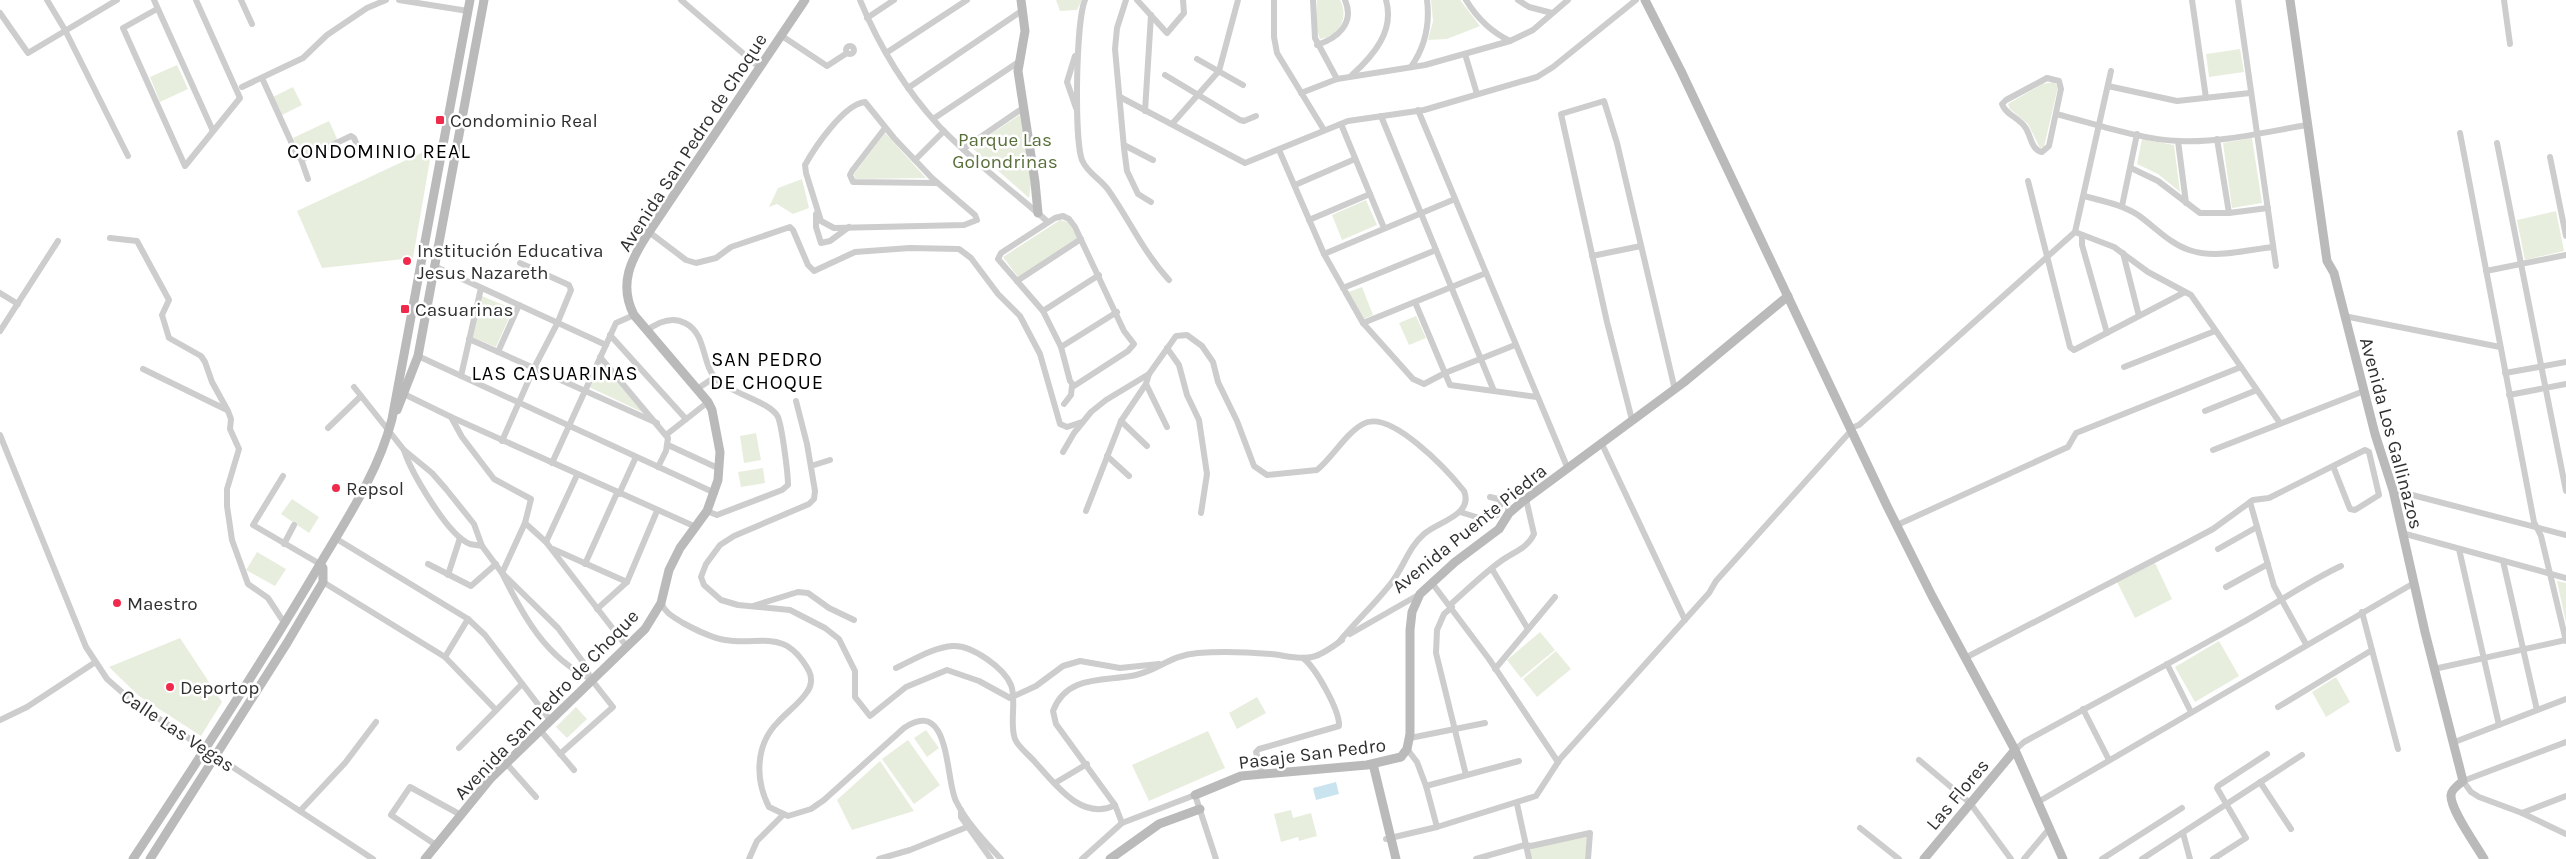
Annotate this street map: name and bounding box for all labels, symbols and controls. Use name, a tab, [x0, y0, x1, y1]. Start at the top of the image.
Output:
street label: Avenida San Pedro de Choque	[614, 29, 772, 256]
place label: Condominio Real	[450, 110, 598, 132]
marker: Condominio Real	[434, 114, 446, 126]
park label: Parque Las Golondrinas	[952, 129, 1058, 173]
district label: CONDOMINIO REAL	[287, 140, 471, 163]
place label: Institución Educativa Jesus Nazareth	[417, 240, 604, 284]
marker: Institución Educativa Jesus Nazareth	[401, 255, 413, 267]
place label: Casuarinas	[415, 299, 514, 321]
marker: Casuarinas	[399, 303, 411, 315]
street label: Avenida Los Gallinazos	[2355, 335, 2427, 531]
district label: SAN PEDRO DE CHOQUE	[710, 348, 824, 394]
district label: LAS CASUARINAS	[471, 362, 639, 385]
street label: Avenida Puente Piedra	[1388, 460, 1551, 598]
place label: Repsol	[346, 478, 404, 500]
marker: Repsol	[330, 482, 342, 494]
place label: Maestro	[127, 593, 198, 615]
marker: Maestro	[111, 597, 123, 609]
street label: Avenida San Pedro de Choque	[450, 605, 643, 804]
place label: Deportop	[180, 677, 259, 699]
marker: Deportop	[164, 681, 176, 693]
street label: Calle Las Vegas	[117, 685, 238, 777]
street label: Pasaje San Pedro	[1237, 734, 1387, 774]
street label: Las Flores	[1922, 755, 1994, 835]

